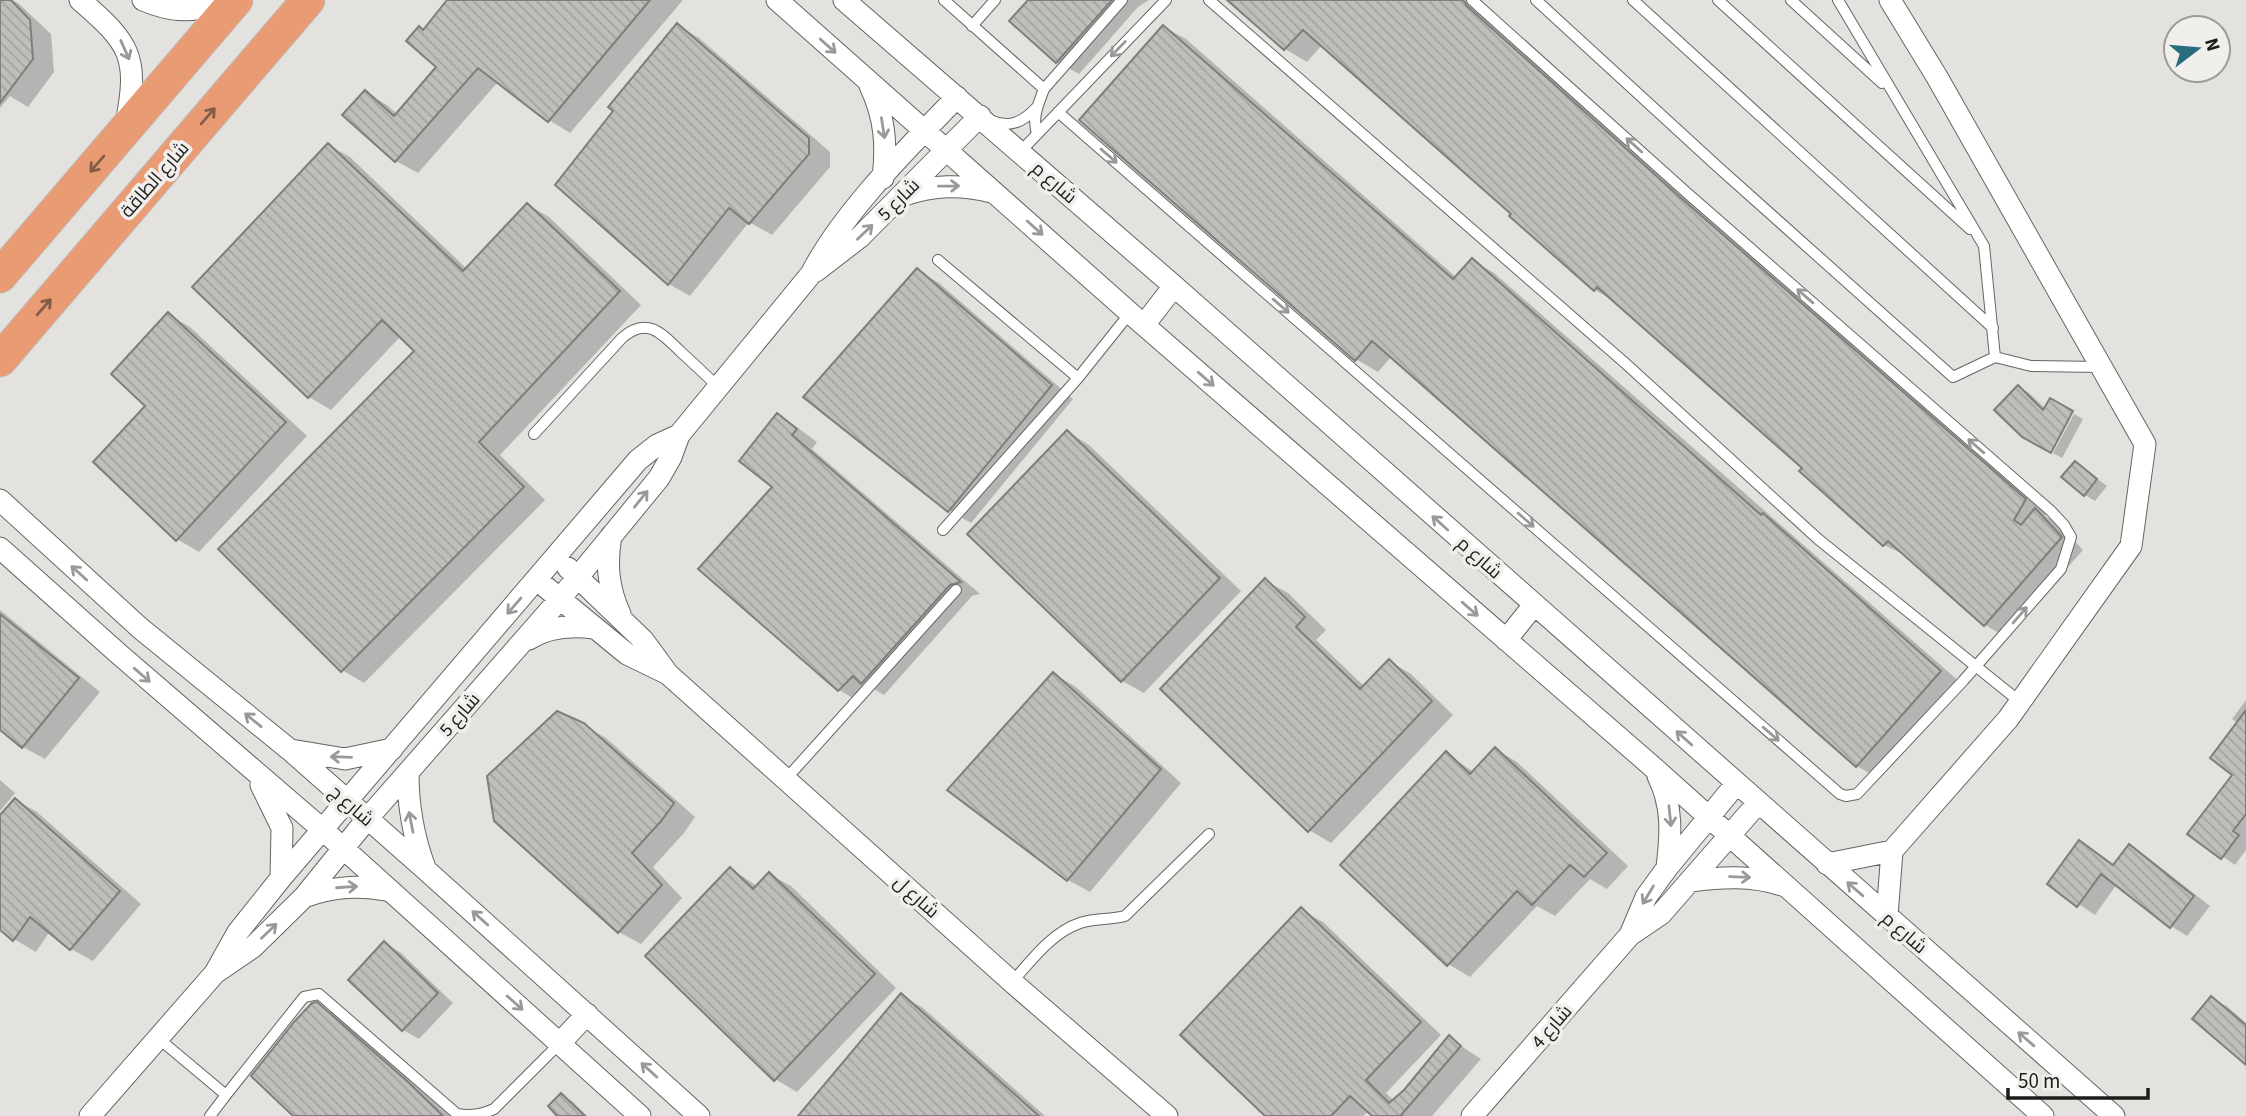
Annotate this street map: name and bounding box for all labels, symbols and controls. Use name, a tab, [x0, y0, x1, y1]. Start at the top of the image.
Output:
north arrow	[2162, 14, 2232, 84]
text: N	[2197, 35, 2227, 55]
one-way arrow	[819, 37, 836, 54]
one-way arrow	[119, 39, 132, 60]
one-way arrow	[1109, 40, 1126, 57]
one-way arrow	[200, 107, 216, 125]
one-way arrow	[877, 117, 890, 139]
street label: شارع الطاقة	[114, 136, 196, 224]
one-way arrow	[1625, 137, 1643, 153]
one-way arrow	[1100, 148, 1117, 165]
one-way arrow	[89, 155, 105, 173]
street label: شارع م	[1025, 156, 1083, 211]
street label: شارع 5	[872, 173, 926, 227]
one-way arrow	[937, 180, 960, 193]
one-way arrow	[1026, 220, 1043, 237]
one-way arrow	[856, 224, 873, 241]
one-way arrow	[1796, 288, 1814, 304]
one-way arrow	[1271, 298, 1289, 314]
one-way arrow	[36, 299, 52, 317]
one-way arrow	[1197, 371, 1215, 387]
one-way arrow	[1967, 438, 1985, 454]
one-way arrow	[633, 491, 649, 509]
one-way arrow	[1517, 512, 1535, 528]
one-way arrow	[1432, 515, 1450, 531]
street label: شارع م	[1450, 531, 1508, 586]
one-way arrow	[70, 565, 88, 581]
one-way arrow	[506, 597, 522, 615]
one-way arrow	[1461, 600, 1478, 617]
one-way arrow	[2012, 607, 2028, 625]
one-way arrow	[133, 667, 151, 683]
street label: شارع 5	[434, 687, 487, 743]
one-way arrow	[244, 712, 262, 728]
one-way arrow	[1762, 726, 1780, 742]
one-way arrow	[1676, 730, 1693, 747]
one-way arrow	[330, 750, 353, 764]
street label: شارع ج	[323, 779, 379, 833]
one-way arrow	[1663, 805, 1676, 827]
one-way arrow	[404, 811, 418, 834]
street label: شارع ل	[887, 869, 945, 925]
one-way arrow	[1728, 871, 1751, 884]
one-way arrow	[335, 880, 358, 893]
one-way arrow	[1847, 880, 1864, 897]
one-way arrow	[1641, 885, 1655, 905]
street label: شارع م	[1875, 906, 1933, 961]
one-way arrow	[472, 909, 489, 926]
one-way arrow	[260, 923, 277, 940]
one-way arrow	[506, 995, 524, 1011]
street label: شارع 4	[1526, 999, 1579, 1055]
one-way arrow	[2017, 1031, 2035, 1047]
scale bar	[2008, 1056, 2148, 1100]
one-way arrow	[640, 1062, 658, 1078]
text: 50 m	[2018, 1066, 2060, 1096]

